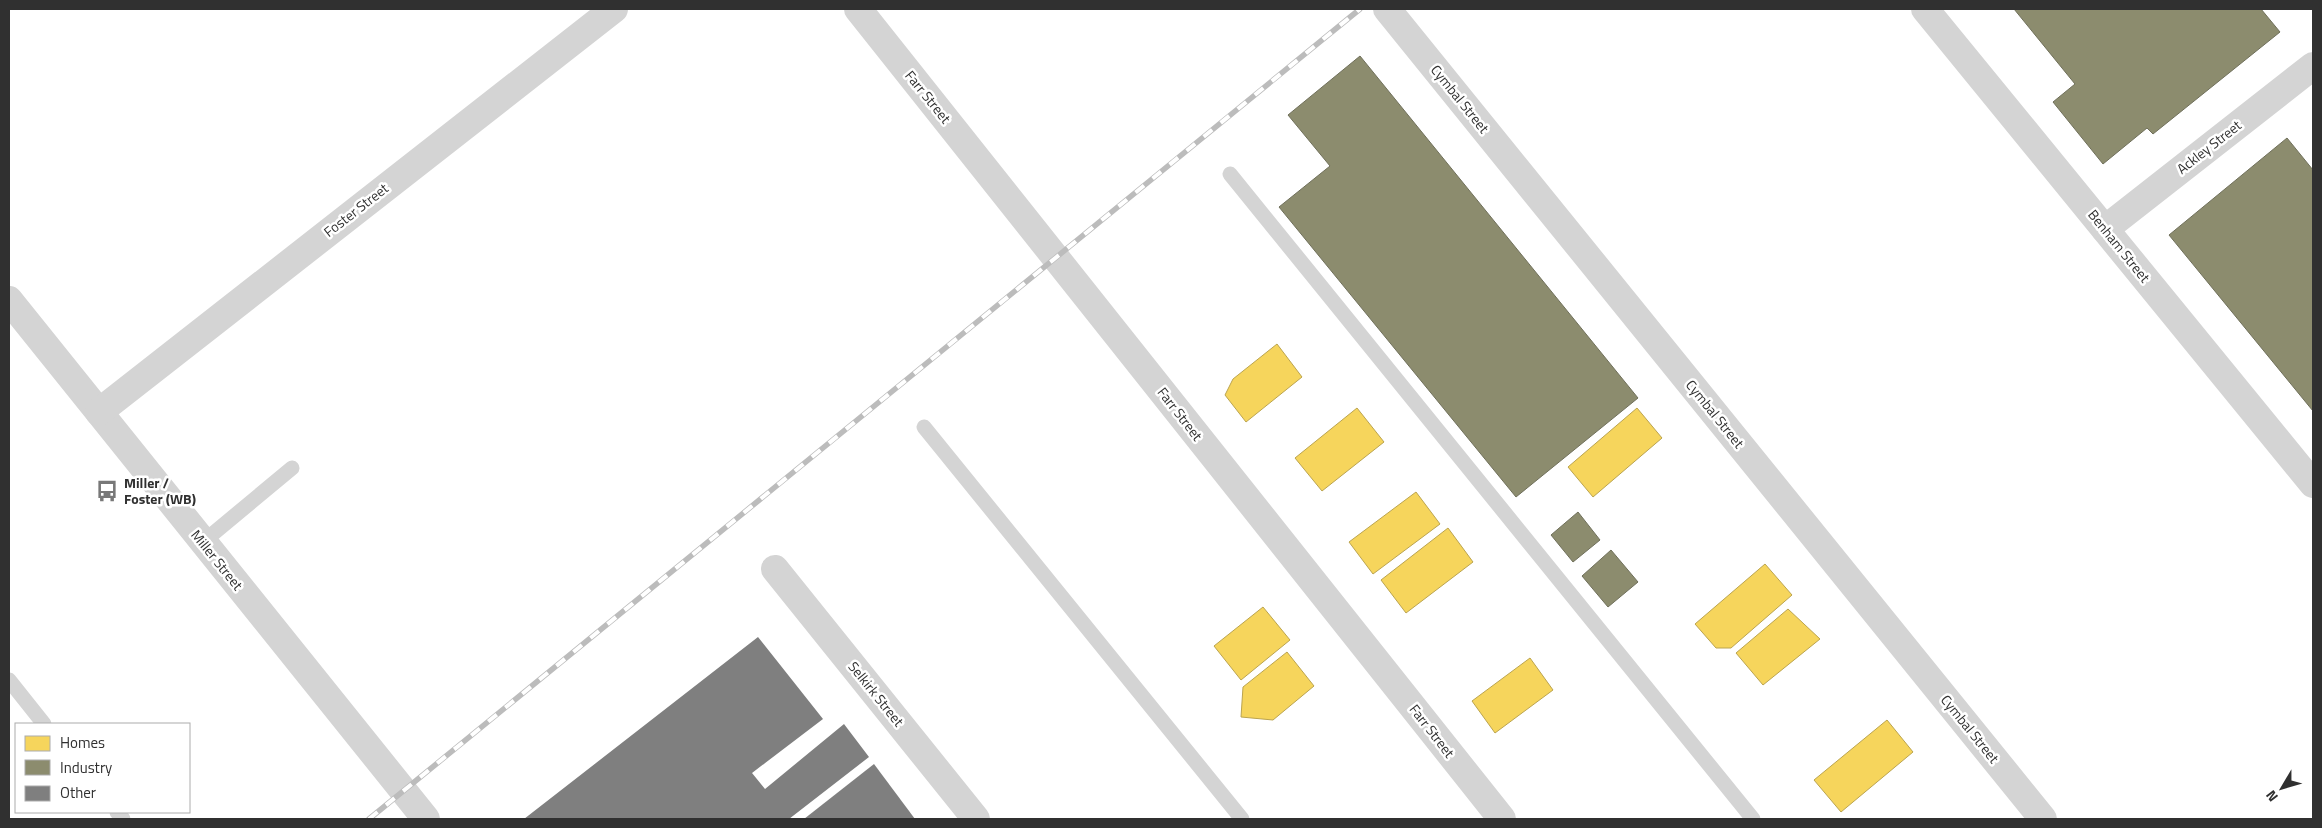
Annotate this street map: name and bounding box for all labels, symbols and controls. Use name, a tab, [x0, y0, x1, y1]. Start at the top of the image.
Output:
street label: Cymbal Street	[1426, 60, 1495, 137]
street label: Farr Street	[900, 66, 956, 128]
street label: Ackley Street	[2172, 115, 2246, 179]
street label: Foster Street	[319, 178, 393, 242]
street label: Benham Street	[2083, 205, 2155, 287]
street label: Cymbal Street	[1681, 375, 1750, 452]
street label: Farr Street	[1153, 382, 1208, 445]
place label: Miller / Foster (WB)	[124, 472, 196, 509]
bus stop icon: Miller / Foster (WB)	[94, 478, 120, 504]
street label: Miller Street	[186, 525, 248, 594]
street label: Selkirk Street	[844, 657, 909, 731]
street label: Cymbal Street	[1936, 690, 2005, 767]
street label: Farr Street	[1405, 699, 1460, 762]
legend	[15, 723, 190, 813]
text: Homes	[60, 731, 105, 754]
text: Industry	[60, 756, 112, 779]
north arrow	[2257, 763, 2307, 813]
text: Other	[60, 781, 96, 804]
text: N	[2260, 786, 2283, 807]

